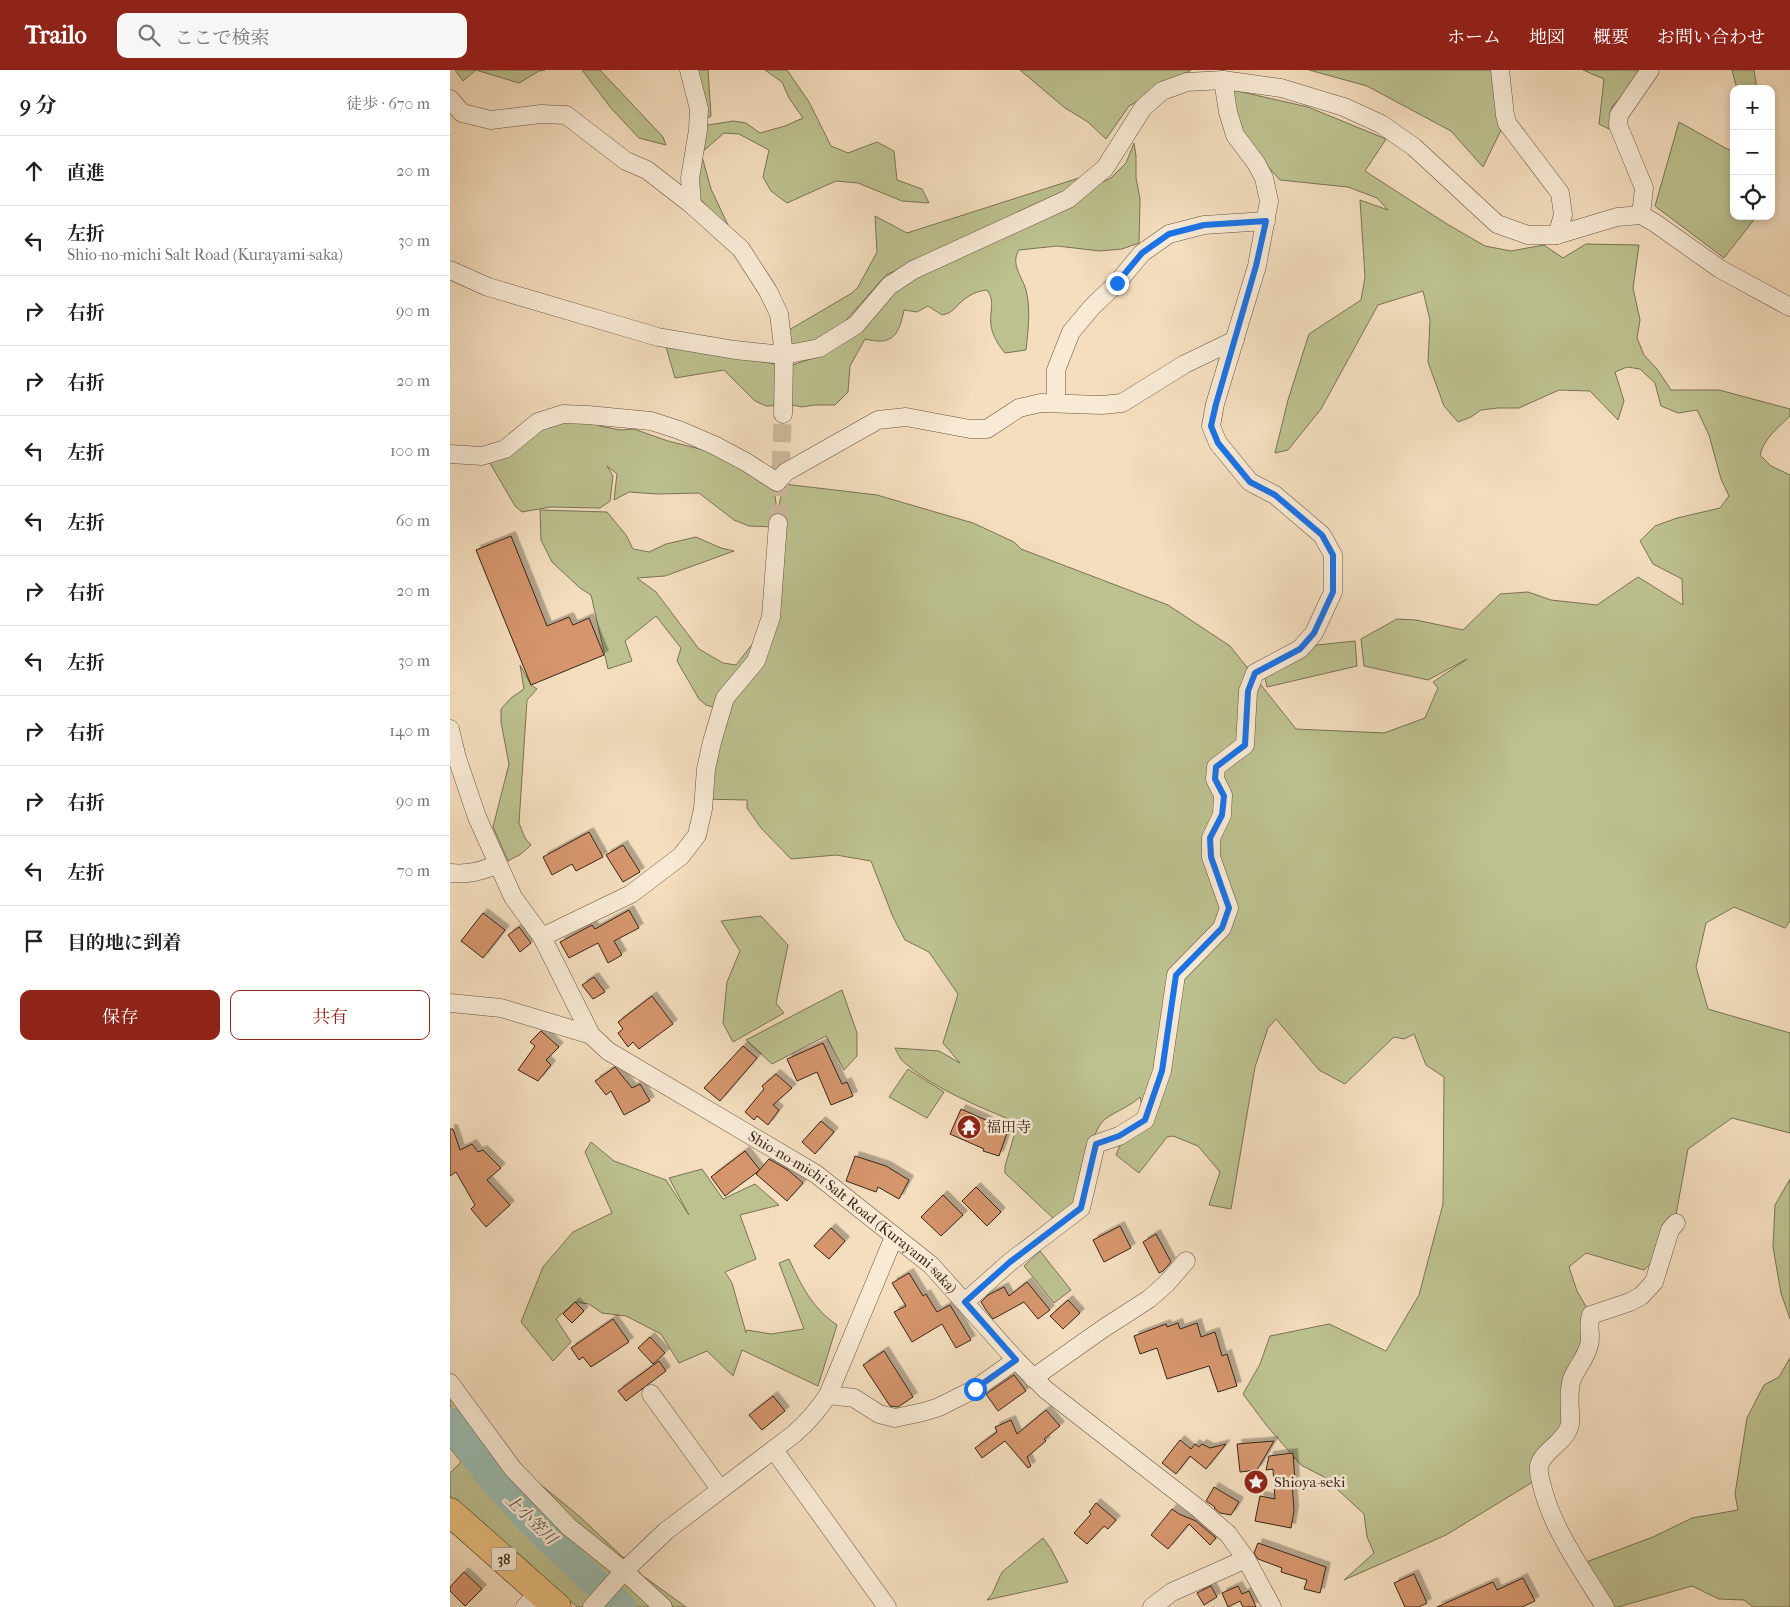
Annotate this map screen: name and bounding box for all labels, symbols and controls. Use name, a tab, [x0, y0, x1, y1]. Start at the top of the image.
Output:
search box	[117, 13, 467, 58]
text: Trailo	[25, 21, 87, 49]
icon: search	[135, 21, 163, 49]
text: ここで検索	[175, 27, 270, 49]
text: ホーム	[1447, 27, 1501, 48]
text: 地図	[1529, 27, 1565, 48]
text: 概要	[1593, 27, 1629, 48]
text: お問い合わせ	[1657, 27, 1765, 48]
map controls	[1730, 85, 1775, 220]
button: +	[1730, 85, 1775, 130]
text: 9 分	[20, 93, 57, 117]
text: 徒歩 · 670 m	[346, 94, 430, 113]
button: −	[1730, 130, 1775, 175]
icon: ahead	[20, 157, 48, 185]
text: 20 m	[396, 161, 430, 180]
text: 直進	[67, 162, 105, 184]
button: locate	[1730, 175, 1775, 220]
text: 左折	[67, 223, 105, 245]
icon: left	[20, 227, 48, 255]
text: 30 m	[398, 231, 430, 250]
text: Shio-no-michi Salt Road (Kurayami-saka)	[67, 245, 343, 264]
route end	[1106, 272, 1129, 295]
icon: right	[20, 297, 48, 325]
text: 90 m	[396, 301, 430, 320]
text: 右折	[67, 302, 105, 324]
icon: right	[20, 367, 48, 395]
text: 20 m	[396, 371, 430, 390]
text: 右折	[67, 372, 105, 394]
icon: left	[20, 437, 48, 465]
text: 100 m	[390, 441, 430, 460]
text: 左折	[67, 442, 105, 464]
icon: left	[20, 507, 48, 535]
text: 60 m	[396, 511, 430, 530]
text: 左折	[67, 512, 105, 534]
icon: right	[20, 577, 48, 605]
text: 20 m	[396, 581, 430, 600]
text: 右折	[67, 582, 105, 604]
icon: left	[20, 647, 48, 675]
text: 30 m	[398, 651, 430, 670]
text: 左折	[67, 652, 105, 674]
icon: right	[20, 717, 48, 745]
text: 140 m	[389, 721, 430, 740]
text: 右折	[67, 722, 105, 744]
icon: right	[20, 787, 48, 815]
text: 90 m	[396, 791, 430, 810]
text: 右折	[67, 792, 105, 814]
icon: left	[20, 857, 48, 885]
text: 70 m	[397, 861, 430, 880]
text: 左折	[67, 862, 105, 884]
icon: arrive	[20, 927, 48, 955]
text: 目的地に到着	[67, 932, 181, 954]
button: 保存	[20, 990, 220, 1040]
button: 共有	[230, 990, 430, 1040]
temple icon: 福田寺	[956, 1114, 982, 1140]
place label: 福田寺	[986, 1118, 1031, 1136]
street label: Shio-no-michi Salt Road (Kurayami-saka)	[745, 1127, 961, 1297]
route start	[964, 1378, 987, 1401]
place icon: Shioya-seki	[1243, 1469, 1269, 1495]
place label: Shioya-seki	[1274, 1473, 1346, 1491]
water label: 上小笠川	[501, 1490, 562, 1549]
road number: 38	[492, 1548, 516, 1570]

